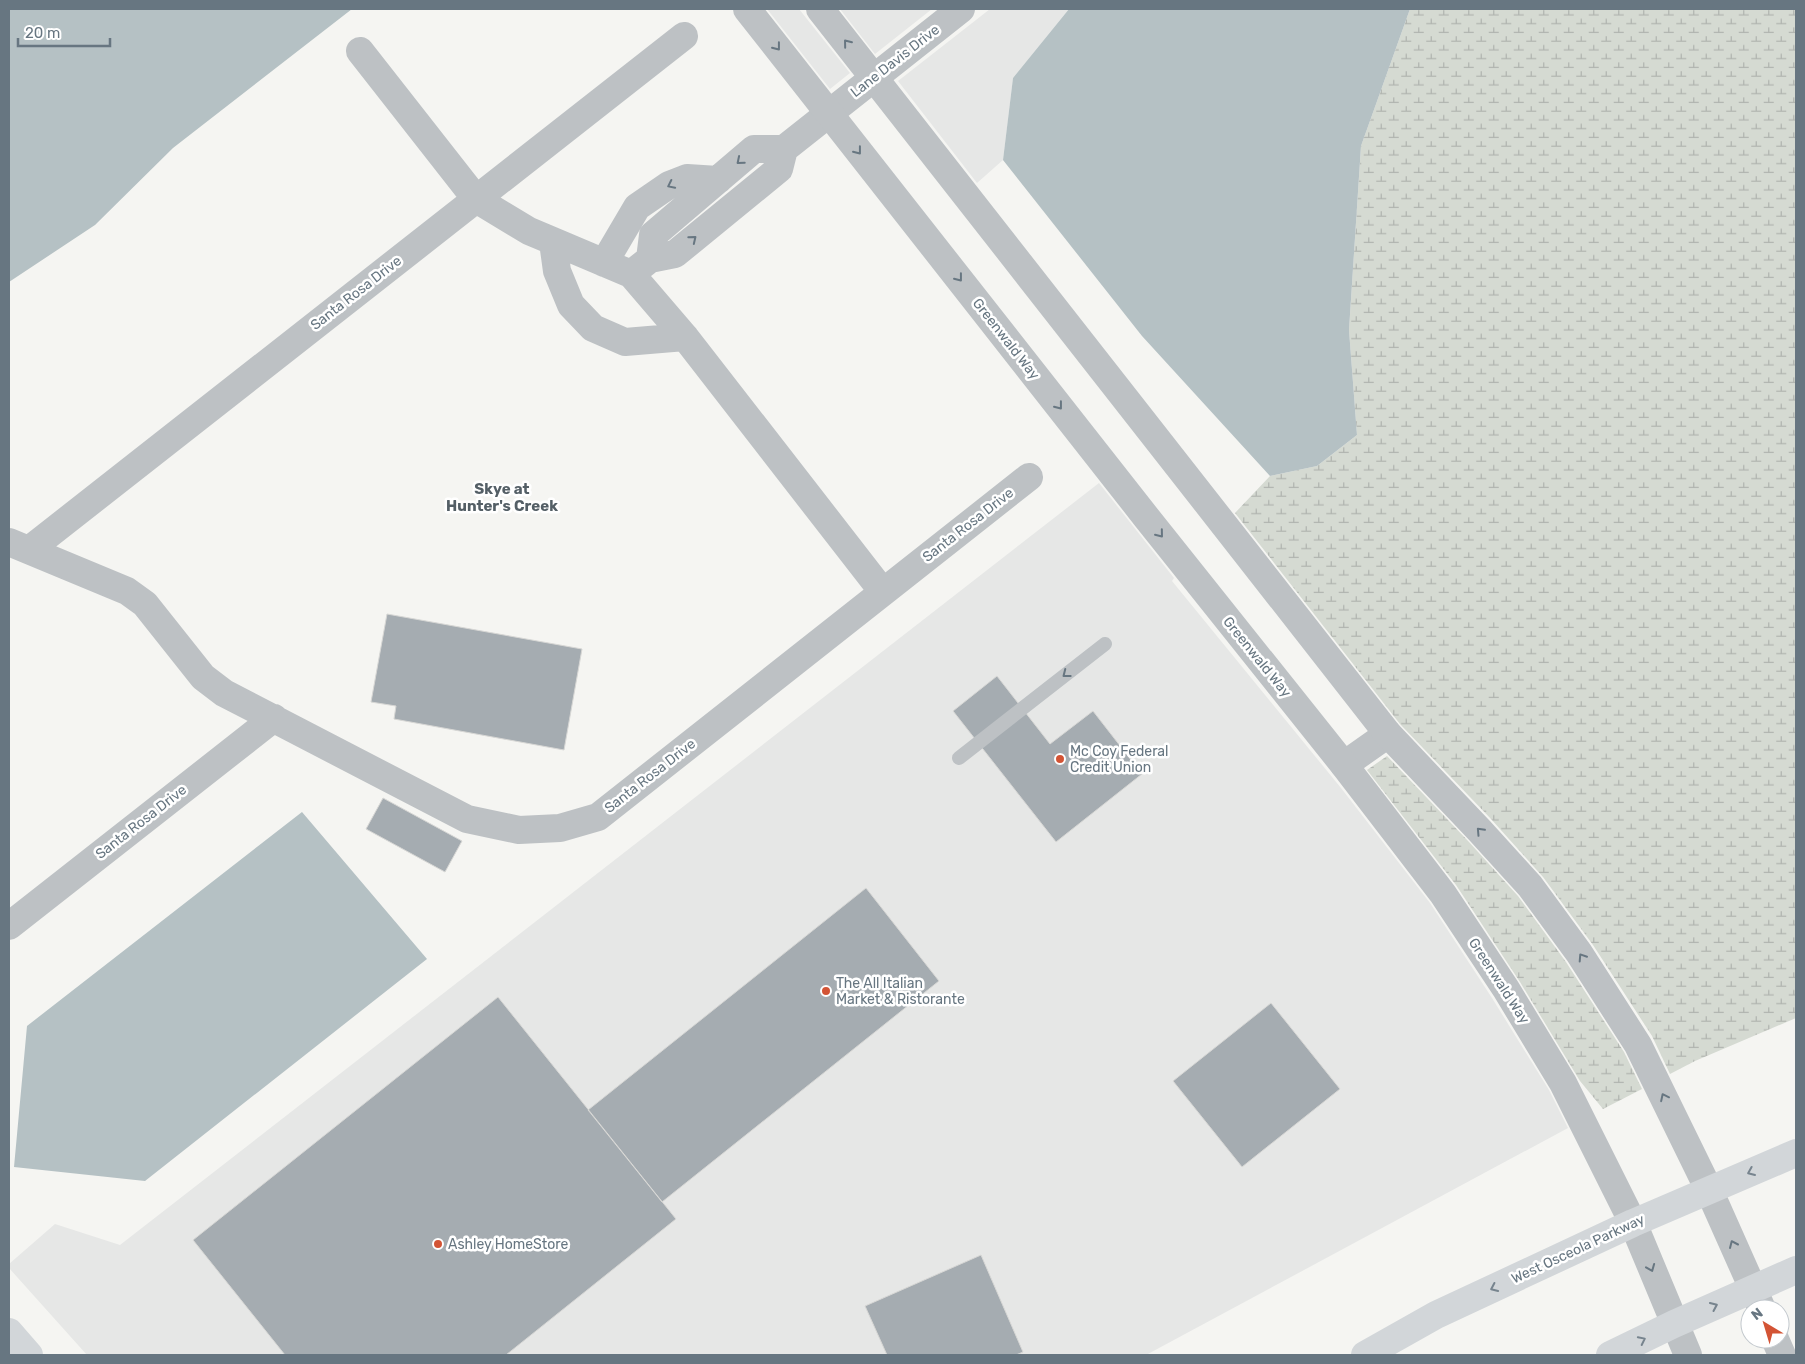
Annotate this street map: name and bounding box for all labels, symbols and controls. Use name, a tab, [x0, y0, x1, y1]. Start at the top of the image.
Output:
scale bar	[18, 15, 110, 47]
street label: Lane Davis Drive	[847, 21, 943, 101]
text: 20 m	[25, 24, 60, 42]
one-way arrow	[844, 40, 852, 49]
one-way arrow	[771, 41, 779, 50]
one-way arrow	[853, 145, 861, 154]
one-way arrow	[736, 156, 745, 165]
one-way arrow	[667, 179, 676, 189]
one-way arrow	[687, 237, 696, 245]
street label: Santa Rosa Drive	[307, 252, 405, 334]
one-way arrow	[953, 273, 962, 282]
street label: Greenwald Way	[969, 295, 1043, 383]
one-way arrow	[1053, 400, 1062, 410]
district label: Skye at Hunter's Creek	[446, 480, 558, 515]
street label: Santa Rosa Drive	[919, 484, 1017, 566]
one-way arrow	[1154, 528, 1162, 537]
street label: Greenwald Way	[1219, 613, 1295, 701]
one-way arrow	[1063, 668, 1072, 676]
street label: Santa Rosa Drive	[601, 735, 699, 817]
place label: Mc Coy Federal Credit Union	[1070, 743, 1169, 776]
marker: Mc Coy Federal Credit Union	[1054, 753, 1066, 765]
street label: Santa Rosa Drive	[92, 781, 190, 863]
one-way arrow	[1477, 827, 1486, 836]
street label: Greenwald Way	[1465, 935, 1533, 1027]
one-way arrow	[1579, 953, 1588, 963]
place label: The All Italian Market & Ristorante	[836, 975, 965, 1008]
marker: The All Italian Market & Ristorante	[820, 985, 832, 997]
one-way arrow	[1659, 1093, 1670, 1102]
one-way arrow	[1747, 1166, 1756, 1177]
street label: West Osceola Parkway	[1509, 1211, 1648, 1287]
place label: Ashley HomeStore	[448, 1236, 569, 1253]
marker: Ashley HomeStore	[432, 1238, 444, 1250]
one-way arrow	[1729, 1240, 1740, 1249]
one-way arrow	[1646, 1264, 1656, 1272]
one-way arrow	[1490, 1282, 1499, 1293]
north arrow	[1740, 1299, 1790, 1349]
one-way arrow	[1709, 1302, 1718, 1313]
text: N	[1748, 1304, 1767, 1324]
one-way arrow	[1637, 1335, 1646, 1346]

